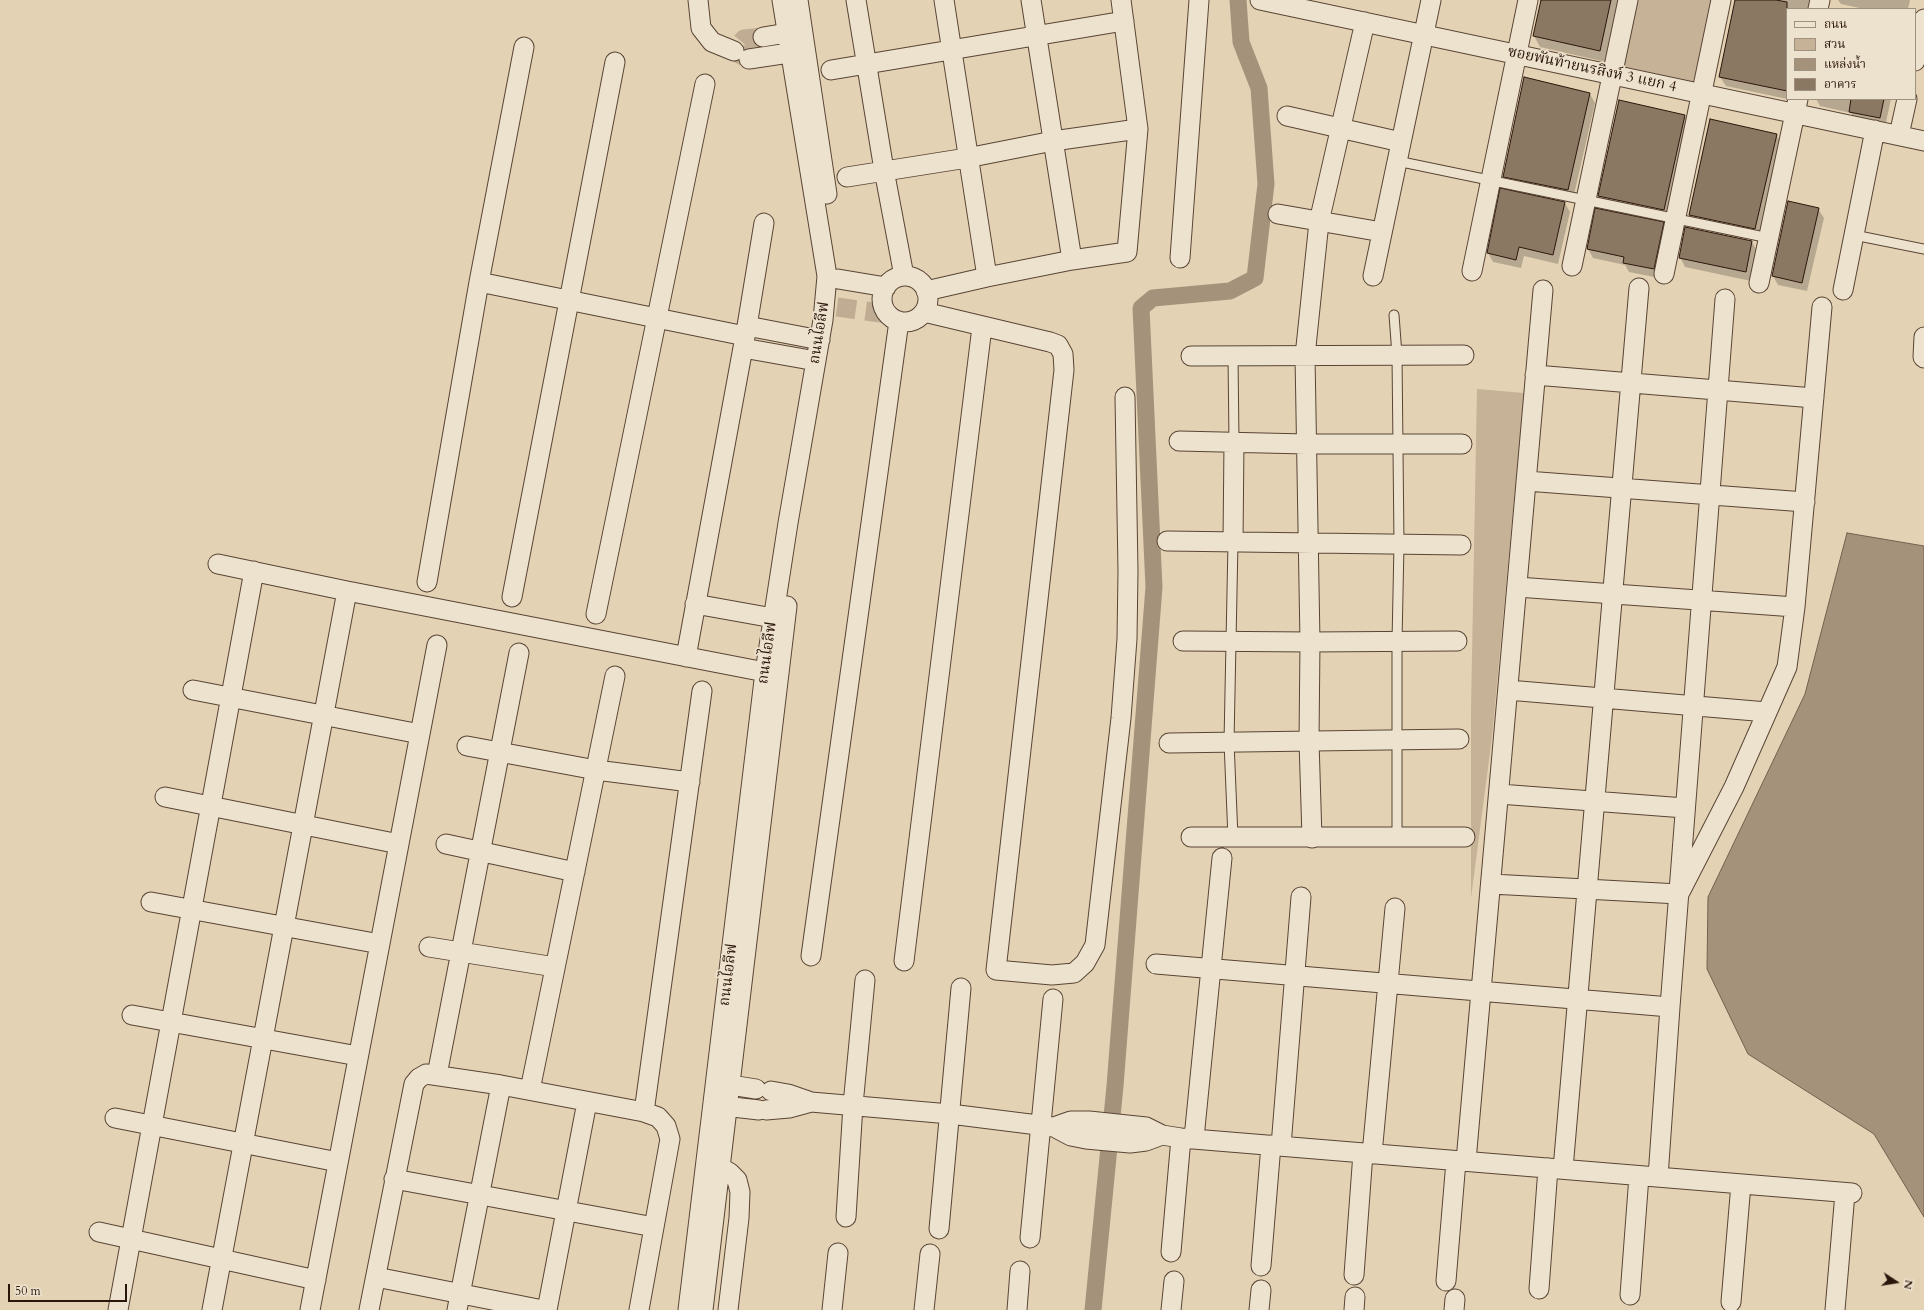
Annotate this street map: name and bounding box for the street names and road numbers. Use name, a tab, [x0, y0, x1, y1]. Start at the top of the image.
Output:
street label: ซอยพันท้ายนรสิงห์ 3 แยก 4	[1506, 43, 1678, 97]
street label: ถนนไอลีฟ	[806, 301, 834, 365]
street label: ถนนไอลีฟ	[755, 621, 781, 685]
street label: ถนนไอลีฟ	[716, 943, 742, 1007]

